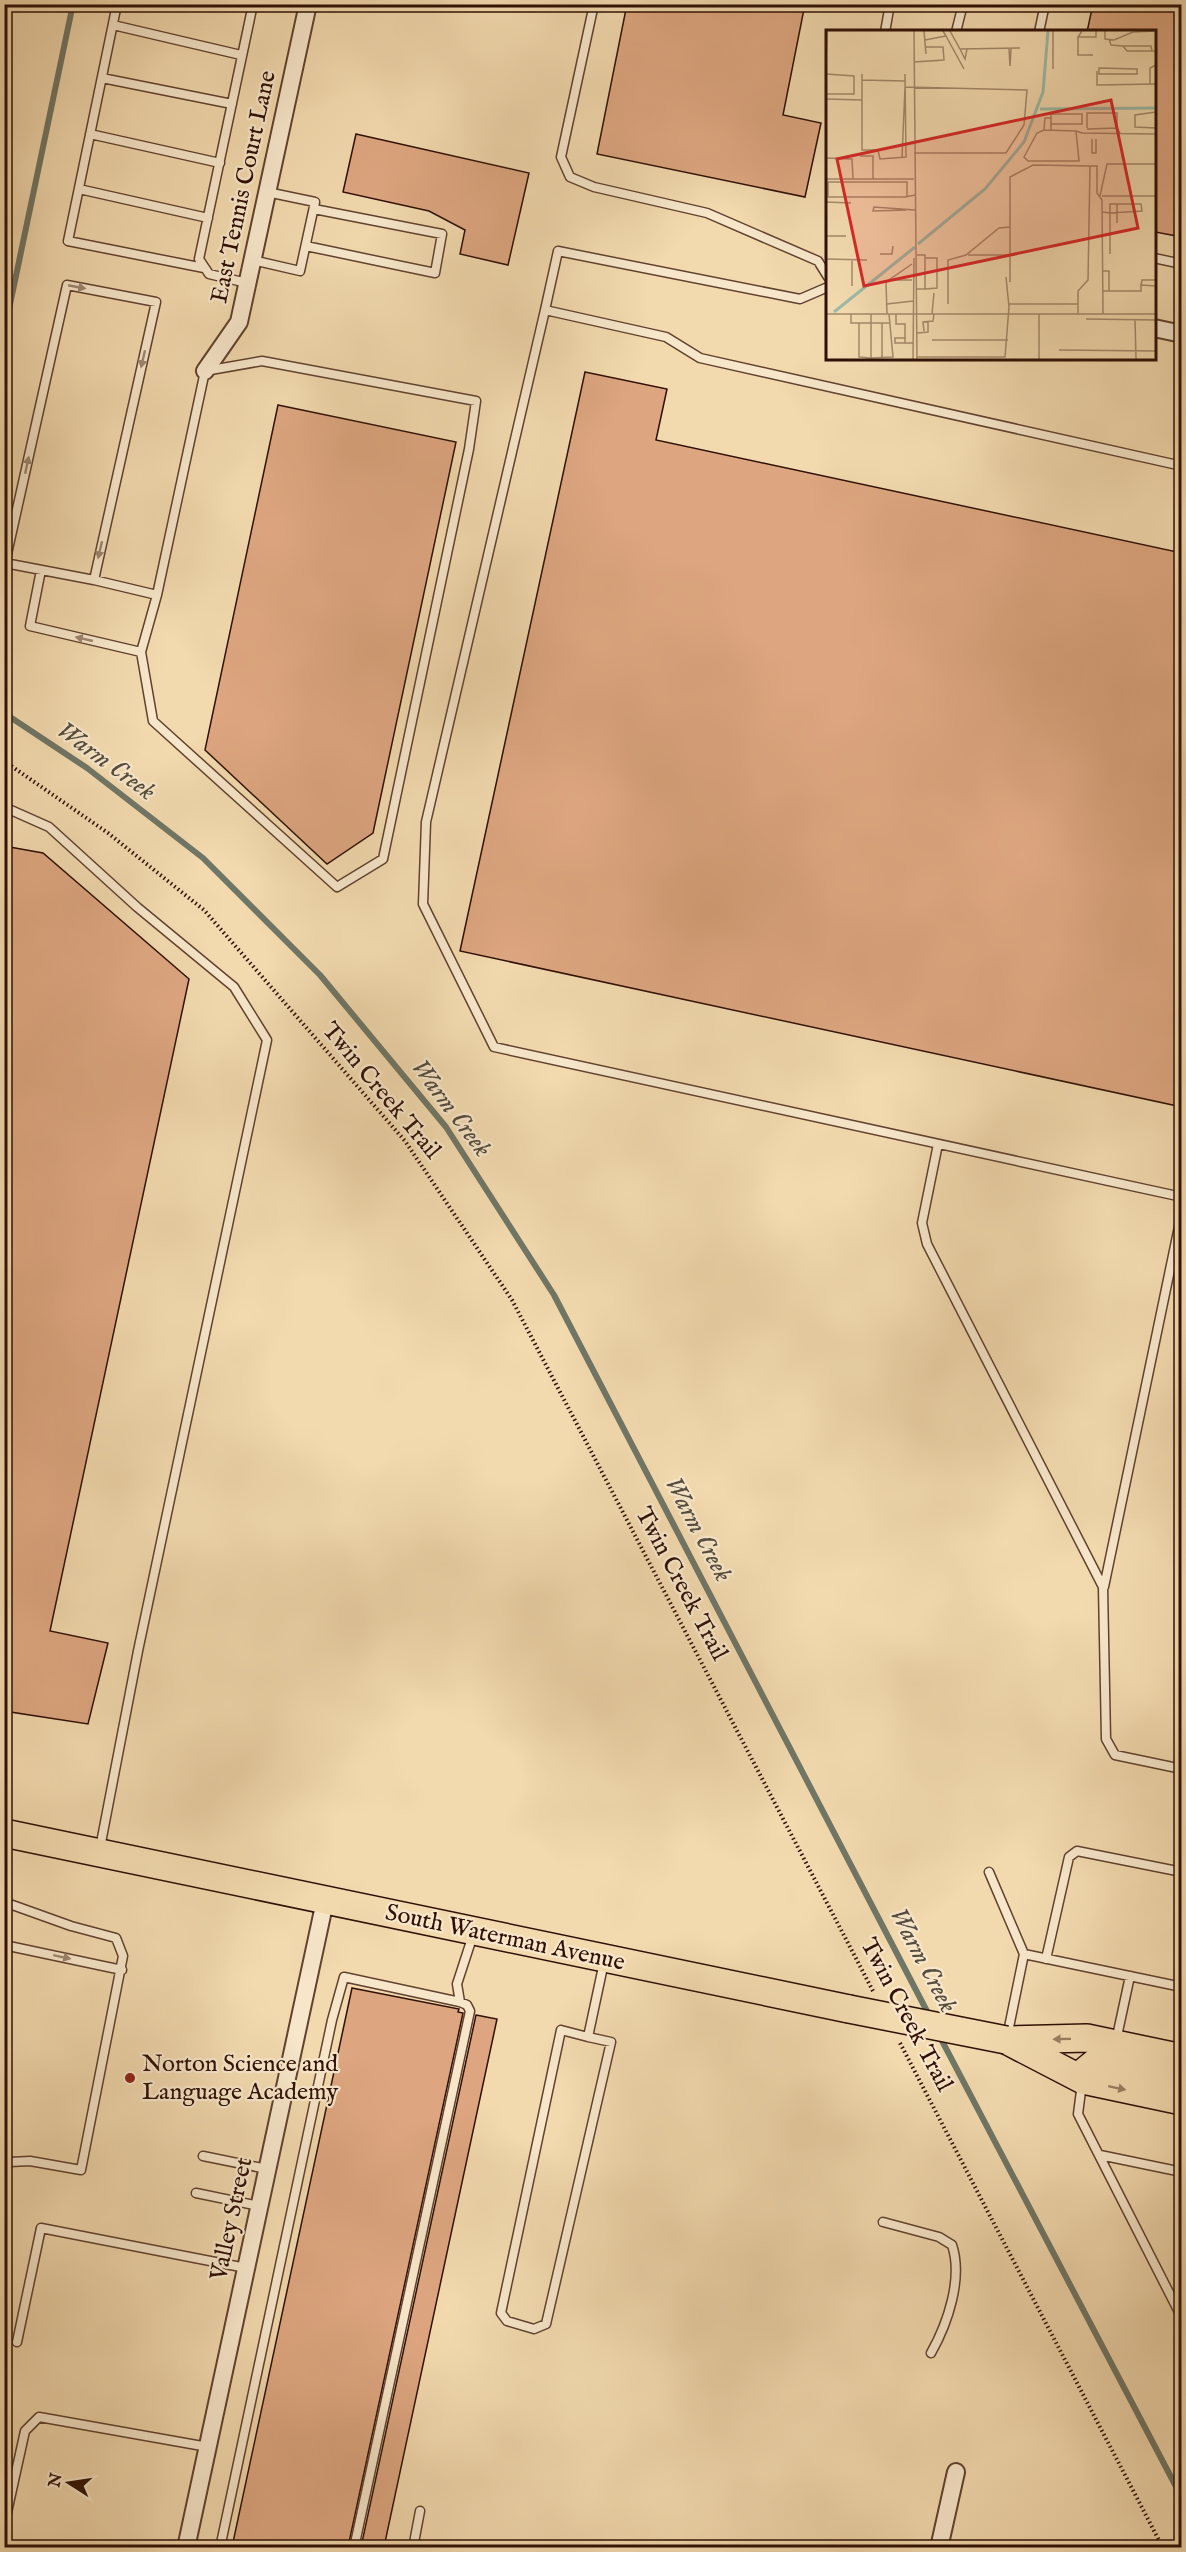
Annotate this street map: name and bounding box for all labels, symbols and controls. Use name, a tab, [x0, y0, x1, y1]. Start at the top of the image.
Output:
inset map	[826, 30, 1156, 360]
street label: East Tennis Court Lane	[204, 68, 284, 306]
one-way arrow	[68, 283, 87, 292]
one-way arrow	[138, 350, 147, 369]
one-way arrow	[23, 455, 32, 474]
one-way arrow	[95, 540, 105, 559]
one-way arrow	[75, 633, 94, 643]
water label: Warm Creek	[50, 714, 163, 808]
street label: Twin Creek Trail	[315, 1016, 448, 1166]
water label: Warm Creek	[403, 1052, 499, 1164]
water label: Warm Creek	[657, 1471, 740, 1588]
street label: Twin Creek Trail	[628, 1502, 735, 1666]
street label: South Waterman Avenue	[382, 1897, 628, 1979]
water label: Warm Creek	[882, 1902, 965, 2019]
street label: Twin Creek Trail	[853, 1933, 960, 2097]
one-way arrow	[52, 1953, 71, 1963]
one-way arrow	[1053, 2034, 1072, 2044]
place label: Norton Science and Language Academy	[142, 2049, 338, 2108]
marker: Norton Science and Language Academy	[123, 2071, 137, 2085]
one-way arrow	[1108, 2083, 1127, 2093]
street label: Valley Street	[204, 2155, 260, 2284]
north arrow	[39, 2453, 99, 2513]
text: N	[45, 2471, 68, 2490]

